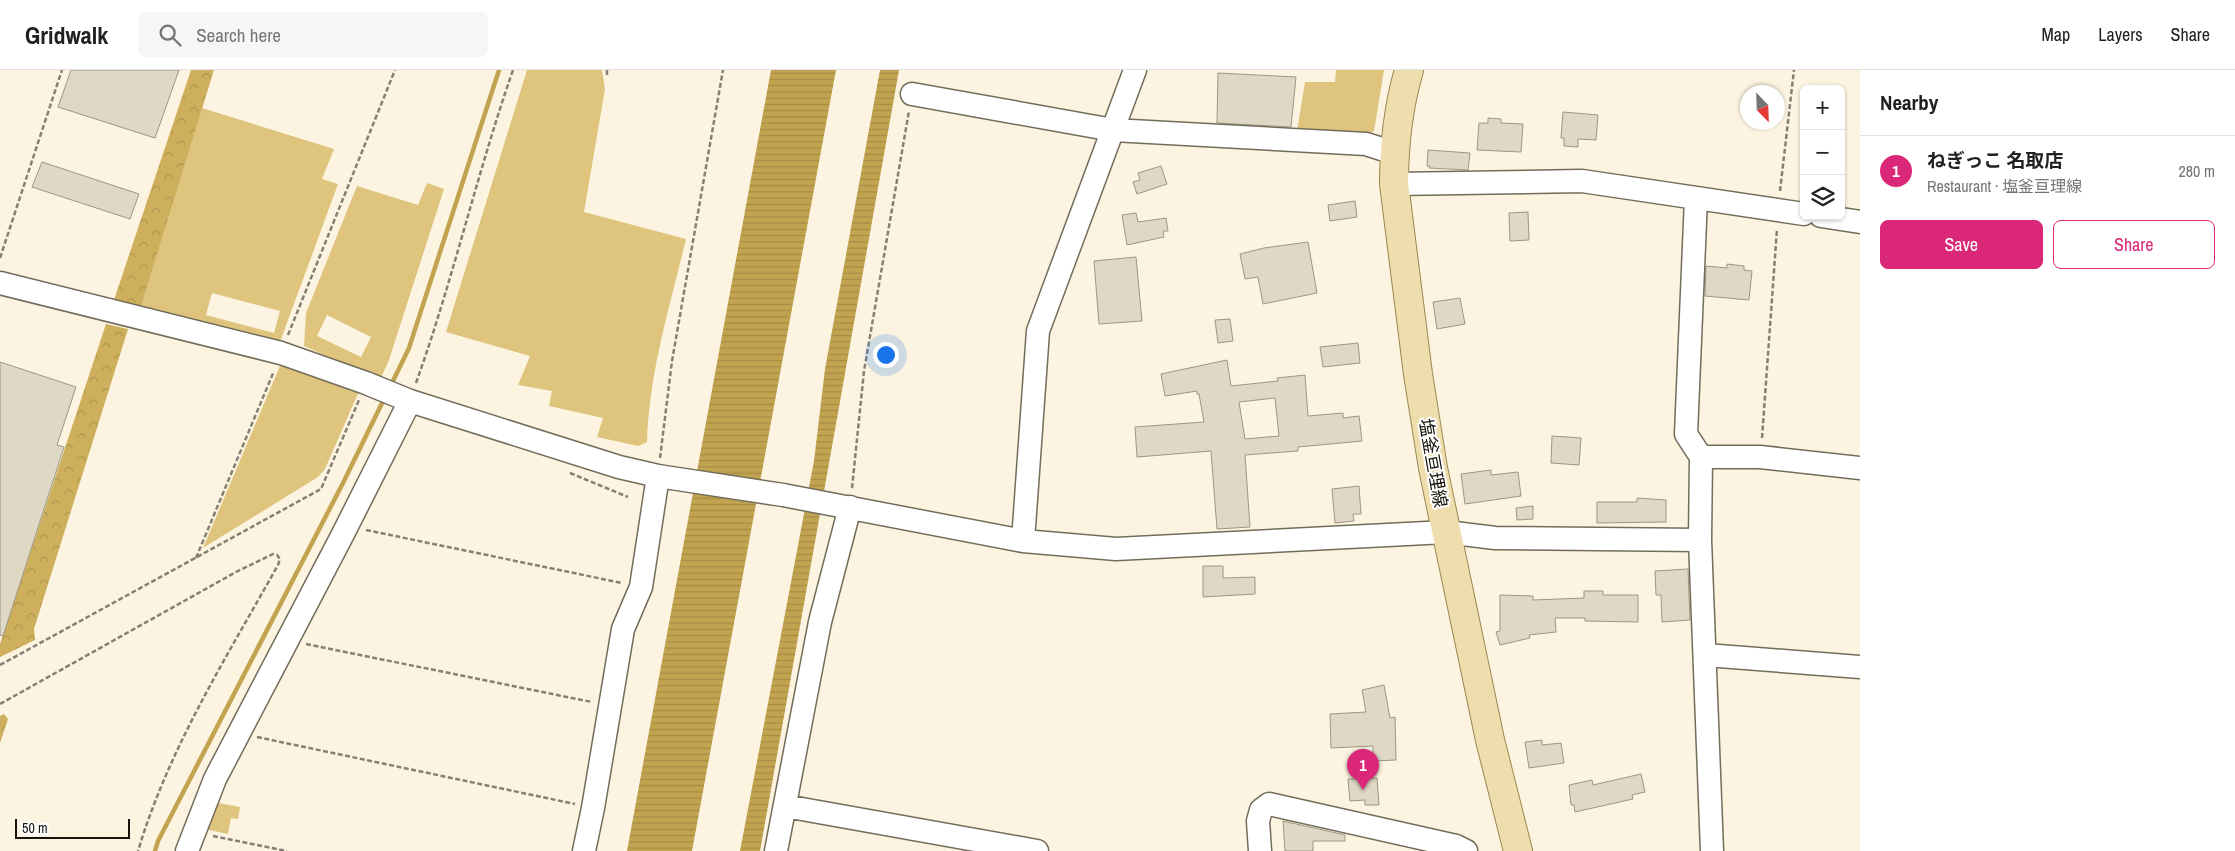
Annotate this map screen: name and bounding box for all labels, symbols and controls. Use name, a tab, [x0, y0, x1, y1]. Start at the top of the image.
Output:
search box	[138, 12, 488, 57]
text: Gridwalk	[25, 19, 108, 51]
icon: search	[156, 21, 184, 49]
text: Search here	[196, 22, 281, 48]
text: Map	[2042, 22, 2070, 47]
text: Layers	[2098, 22, 2143, 47]
text: Share	[2171, 22, 2210, 47]
north arrow	[1740, 85, 1785, 130]
map controls	[1800, 85, 1845, 220]
button: +	[1800, 85, 1845, 130]
text: Nearby	[1880, 88, 1938, 117]
button: −	[1800, 130, 1845, 175]
text: ねぎっこ 名取店	[1927, 147, 2064, 173]
text: 1	[1892, 160, 1900, 182]
text: 280 m	[2179, 160, 2215, 182]
button: layers	[1800, 175, 1845, 220]
text: Restaurant · 塩釜亘理線	[1927, 175, 2082, 197]
button: Save	[1880, 220, 2043, 269]
button: Share	[2053, 220, 2215, 269]
your location	[873, 342, 899, 368]
street label: 塩釜亘理線	[1413, 416, 1454, 509]
pin: 1	[1347, 749, 1379, 790]
scale bar	[15, 816, 130, 839]
text: 50 m	[22, 819, 48, 837]

